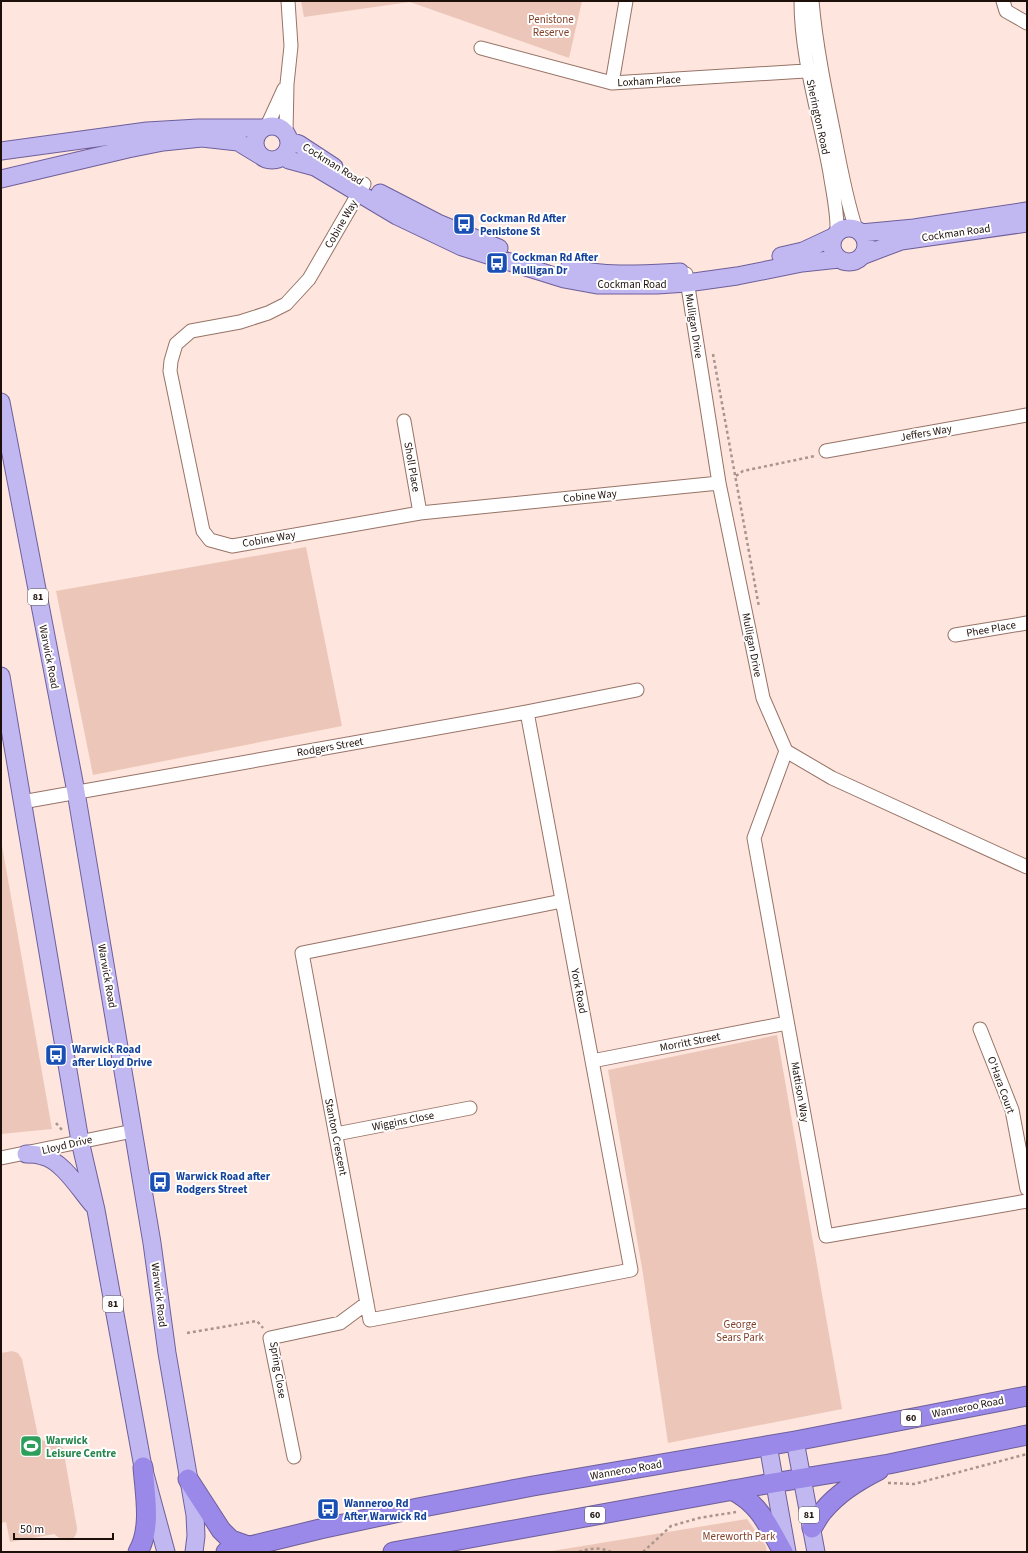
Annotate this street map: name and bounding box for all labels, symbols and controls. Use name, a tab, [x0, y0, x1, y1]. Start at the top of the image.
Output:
park label: Penistone Reserve	[528, 12, 574, 40]
street label: Loxham Place	[617, 72, 682, 90]
street label: Sherington Road	[803, 78, 833, 156]
street label: Cockman Road	[300, 139, 366, 189]
street label: Cobine Way	[321, 197, 361, 251]
bus stop icon: Cockman Rd After Penistone St	[451, 211, 477, 237]
place label: Cockman Rd After Penistone St	[480, 211, 567, 239]
street label: Cockman Road	[921, 221, 991, 245]
bus stop icon: Cockman Rd After Mulligan Dr	[484, 250, 510, 276]
place label: Cockman Rd After Mulligan Dr	[512, 250, 599, 278]
street label: Cockman Road	[597, 277, 667, 292]
street label: Mulligan Drive	[681, 293, 707, 360]
street label: Jeffers Way	[899, 421, 953, 445]
street label: Sholl Place	[400, 441, 424, 494]
street label: Cobine Way	[562, 486, 618, 506]
street label: Cobine Way	[241, 527, 297, 551]
road number: 81	[28, 589, 48, 605]
street label: Mulligan Drive	[738, 612, 766, 679]
street label: Phee Place	[965, 617, 1018, 641]
street label: Warwick Road	[35, 624, 63, 690]
street label: Rodgers Street	[296, 734, 365, 760]
street label: Warwick Road	[94, 943, 120, 1009]
street label: York Road	[567, 966, 591, 1015]
street label: Morritt Street	[658, 1029, 722, 1055]
bus stop icon: Warwick Road after Lloyd Drive	[43, 1042, 69, 1068]
place label: Warwick Road after Lloyd Drive	[72, 1042, 153, 1070]
street label: O'Hara Court	[984, 1054, 1018, 1116]
street label: Mattison Way	[787, 1061, 813, 1123]
street label: Stanton Crescent	[321, 1097, 351, 1177]
street label: Wiggins Close	[371, 1108, 436, 1134]
street label: Lloyd Drive	[40, 1132, 94, 1158]
bus stop icon: Warwick Road after Rodgers Street	[147, 1169, 173, 1195]
place label: Warwick Road after Rodgers Street	[176, 1169, 271, 1197]
street label: Warwick Road	[148, 1262, 170, 1328]
road number: 81	[103, 1296, 123, 1312]
park label: George Sears Park	[716, 1317, 764, 1345]
street label: Spring Close	[266, 1341, 290, 1400]
street label: Wanneroo Road	[931, 1393, 1005, 1421]
road number: 60	[901, 1410, 921, 1426]
sports icon: Warwick Leisure Centre	[18, 1433, 44, 1459]
place label: Warwick Leisure Centre	[46, 1433, 116, 1461]
street label: Wanneroo Road	[589, 1456, 663, 1484]
bus stop icon: Wanneroo Rd After Warwick Rd	[315, 1496, 341, 1522]
place label: Wanneroo Rd After Warwick Rd	[343, 1496, 427, 1524]
road number: 60	[585, 1507, 605, 1523]
road number: 81	[799, 1507, 819, 1523]
scale bar	[14, 1515, 113, 1541]
text: 50 m	[20, 1521, 44, 1538]
park label: Mereworth Park	[703, 1529, 776, 1544]

